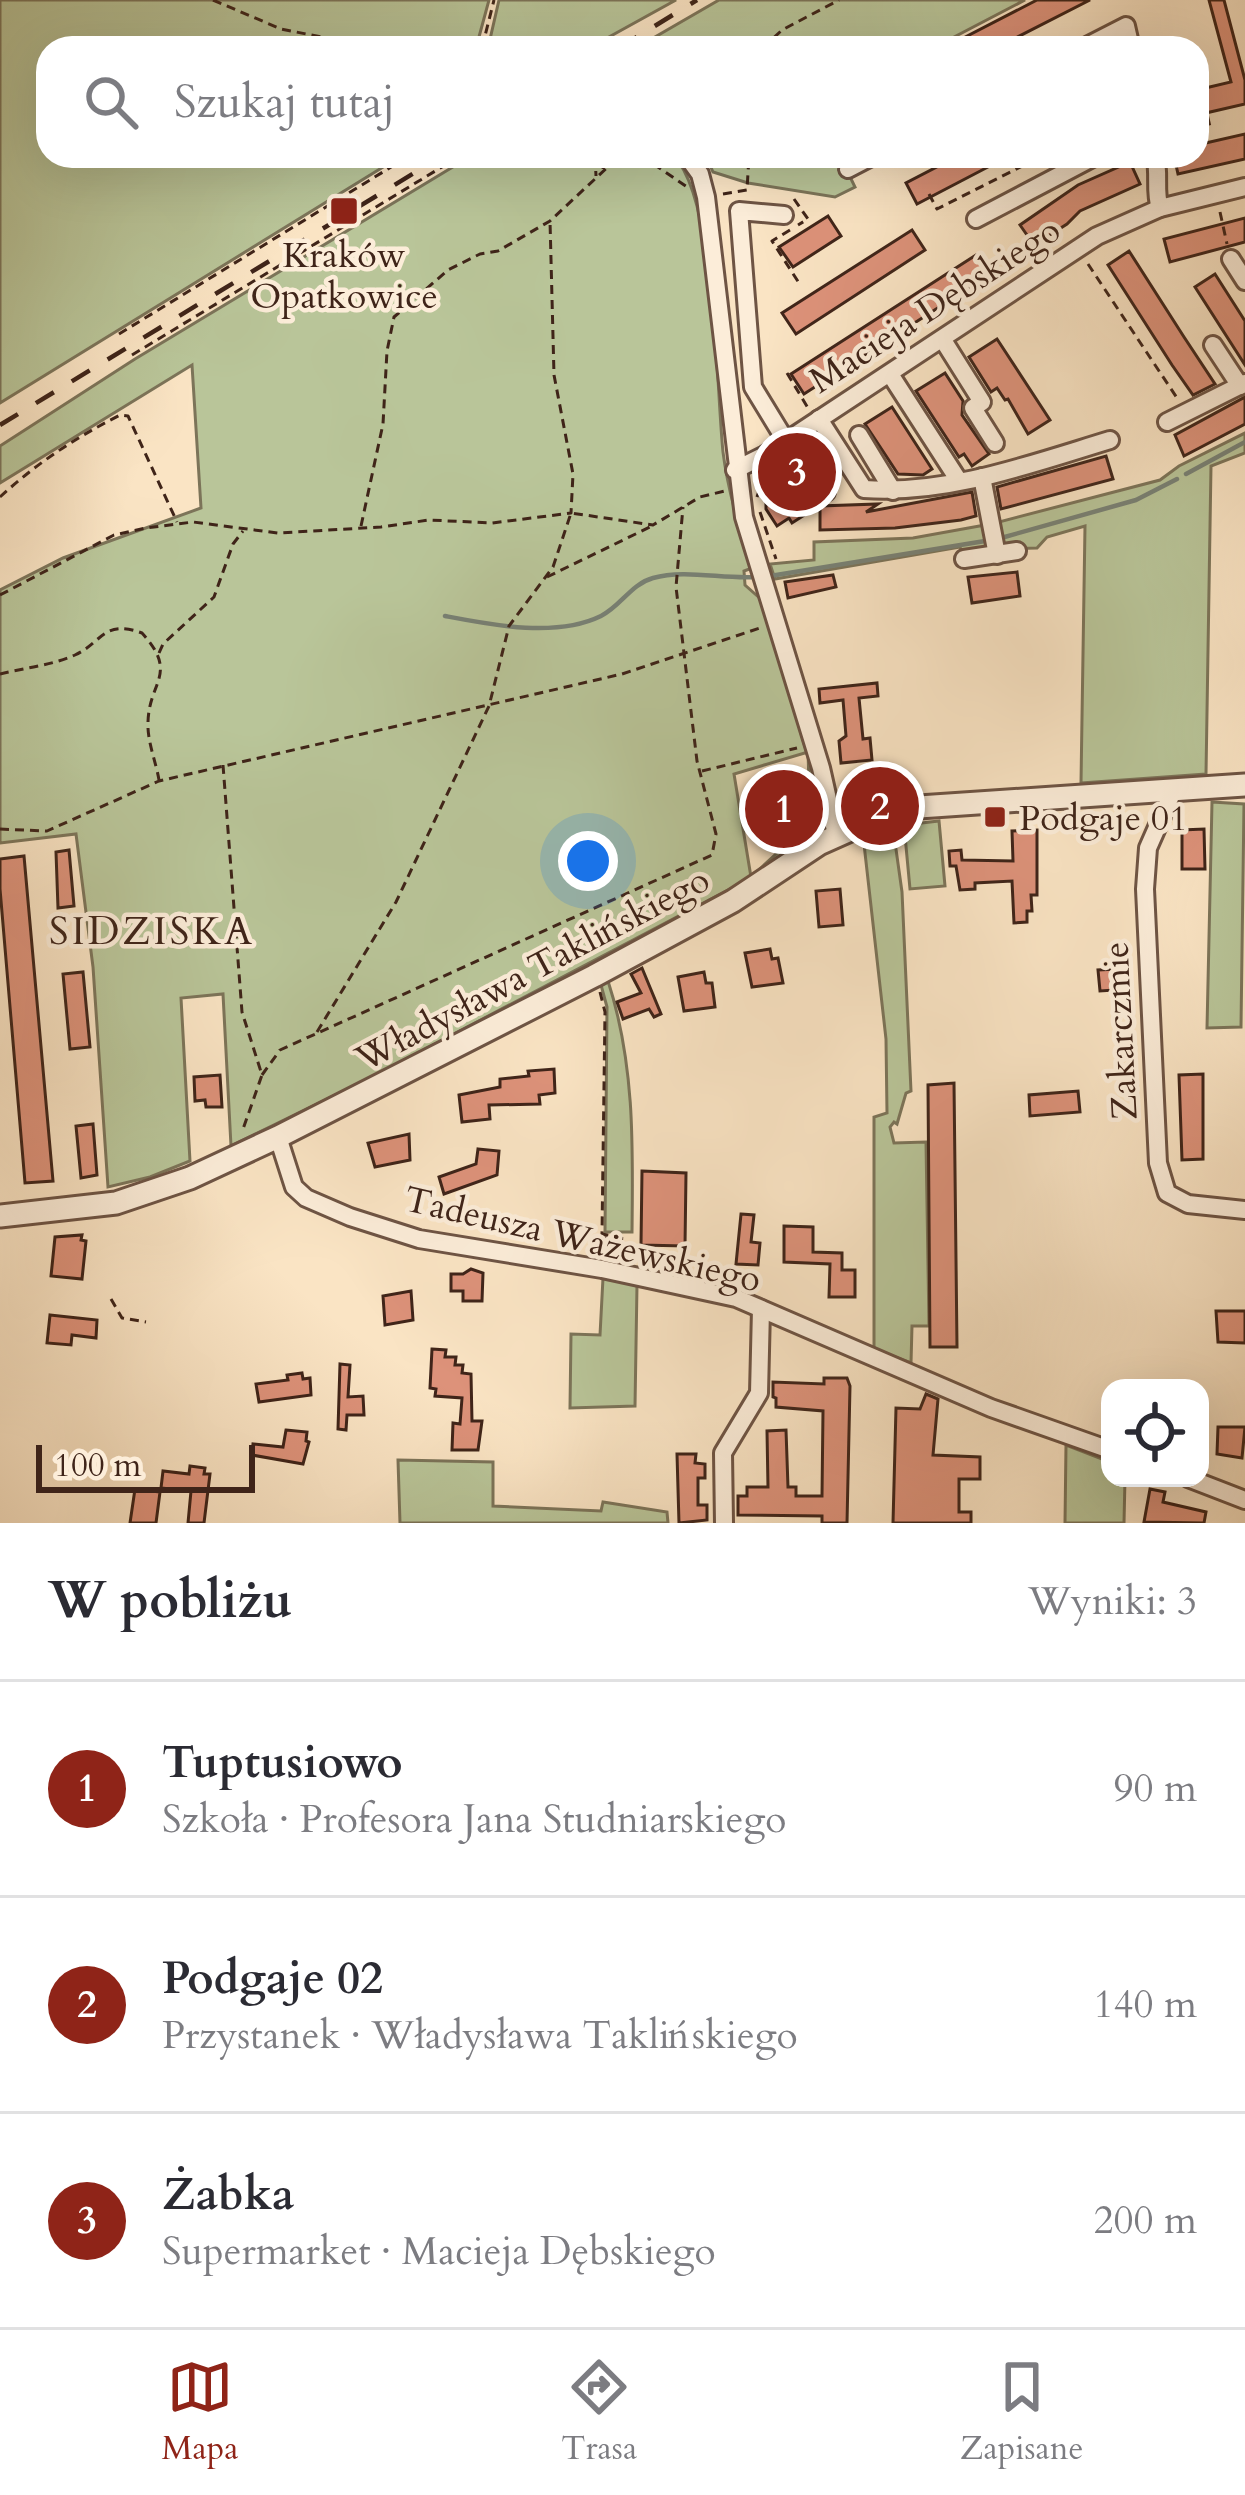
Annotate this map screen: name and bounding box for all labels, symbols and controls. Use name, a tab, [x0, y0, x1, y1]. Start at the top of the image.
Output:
search box	[36, 36, 1209, 168]
icon: search	[78, 69, 144, 135]
text: Szukaj tutaj	[174, 72, 395, 133]
marker: Kraków Opatkowice	[328, 195, 360, 227]
street label: Macieja Dębskiego	[800, 206, 1070, 405]
place label: Kraków Opatkowice	[250, 231, 438, 321]
pin: 3	[758, 427, 836, 517]
pin: 2	[841, 761, 919, 851]
pin: 1	[745, 764, 823, 854]
place label: Podgaje 01	[1019, 794, 1188, 843]
marker: Podgaje 01	[982, 804, 1008, 830]
your location	[558, 831, 618, 891]
street label: Władysława Taklińskiego	[347, 855, 718, 1084]
district label: SIDZISKA	[49, 905, 255, 958]
street label: Zakarczmie	[1091, 940, 1150, 1121]
street label: Tadeusza Ważewskiego	[400, 1175, 766, 1304]
map controls	[1101, 1379, 1209, 1487]
button: locate	[1101, 1379, 1209, 1487]
scale bar	[36, 1439, 255, 1492]
text: 100 m	[54, 1443, 141, 1488]
text: W pobliżu	[48, 1566, 292, 1636]
text: Wyniki: 3	[1028, 1575, 1197, 1628]
text: Tuptusiowo	[162, 1732, 403, 1793]
text: 1	[77, 1762, 97, 1815]
text: 90 m	[1114, 1762, 1197, 1815]
text: Szkoła · Profesora Jana Studniarskiego	[162, 1793, 786, 1846]
text: Podgaje 02	[162, 1948, 383, 2009]
text: 2	[77, 1978, 97, 2031]
text: 140 m	[1094, 1978, 1197, 2031]
text: Przystanek · Władysława Taklińskiego	[162, 2009, 798, 2062]
text: Żabka	[162, 2164, 294, 2225]
text: 3	[77, 2194, 97, 2247]
text: 200 m	[1094, 2194, 1197, 2247]
text: Supermarket · Macieja Dębskiego	[162, 2225, 716, 2278]
tab: Mapa	[161, 2354, 239, 2471]
tab: Trasa	[561, 2354, 637, 2471]
tab: Zapisane	[960, 2354, 1084, 2471]

